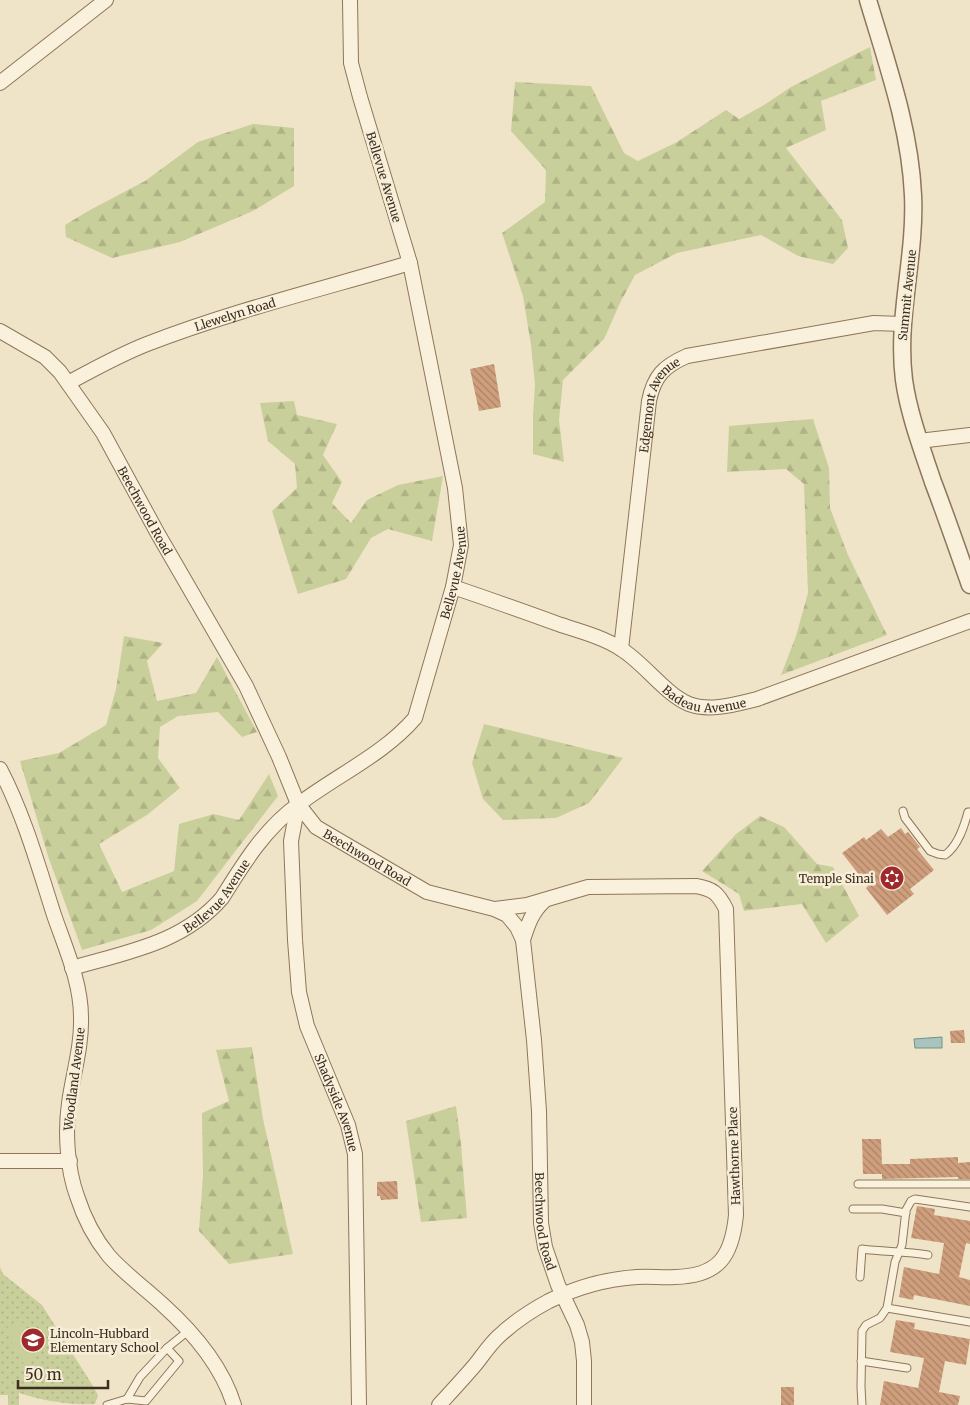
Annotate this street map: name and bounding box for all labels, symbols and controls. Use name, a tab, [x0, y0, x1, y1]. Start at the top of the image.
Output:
street label: Bellevue Avenue	[363, 130, 405, 224]
street label: Summit Avenue	[895, 249, 919, 341]
street label: Llewelyn Road	[192, 294, 277, 334]
street label: Edgemont Avenue	[636, 353, 682, 453]
street label: Beechwood Road	[115, 463, 176, 557]
street label: Bellevue Avenue	[437, 526, 469, 621]
street label: Badeau Avenue	[660, 682, 747, 715]
street label: Beechwood Road	[321, 826, 414, 888]
street label: Bellevue Avenue	[180, 856, 252, 936]
synagogue icon: Temple Sinai	[879, 865, 905, 891]
place label: Temple Sinai	[799, 871, 874, 886]
street label: Woodland Avenue	[60, 1027, 88, 1132]
street label: Shadyside Avenue	[312, 1051, 362, 1153]
street label: Hawthorne Place	[725, 1107, 743, 1205]
street label: Beechwood Road	[533, 1172, 560, 1272]
place label: Lincoln-Hubbard Elementary School	[50, 1326, 160, 1355]
school or university icon: Lincoln-Hubbard Elementary School	[20, 1327, 46, 1353]
scale bar	[18, 1358, 108, 1390]
text: 50 m	[25, 1365, 62, 1384]

